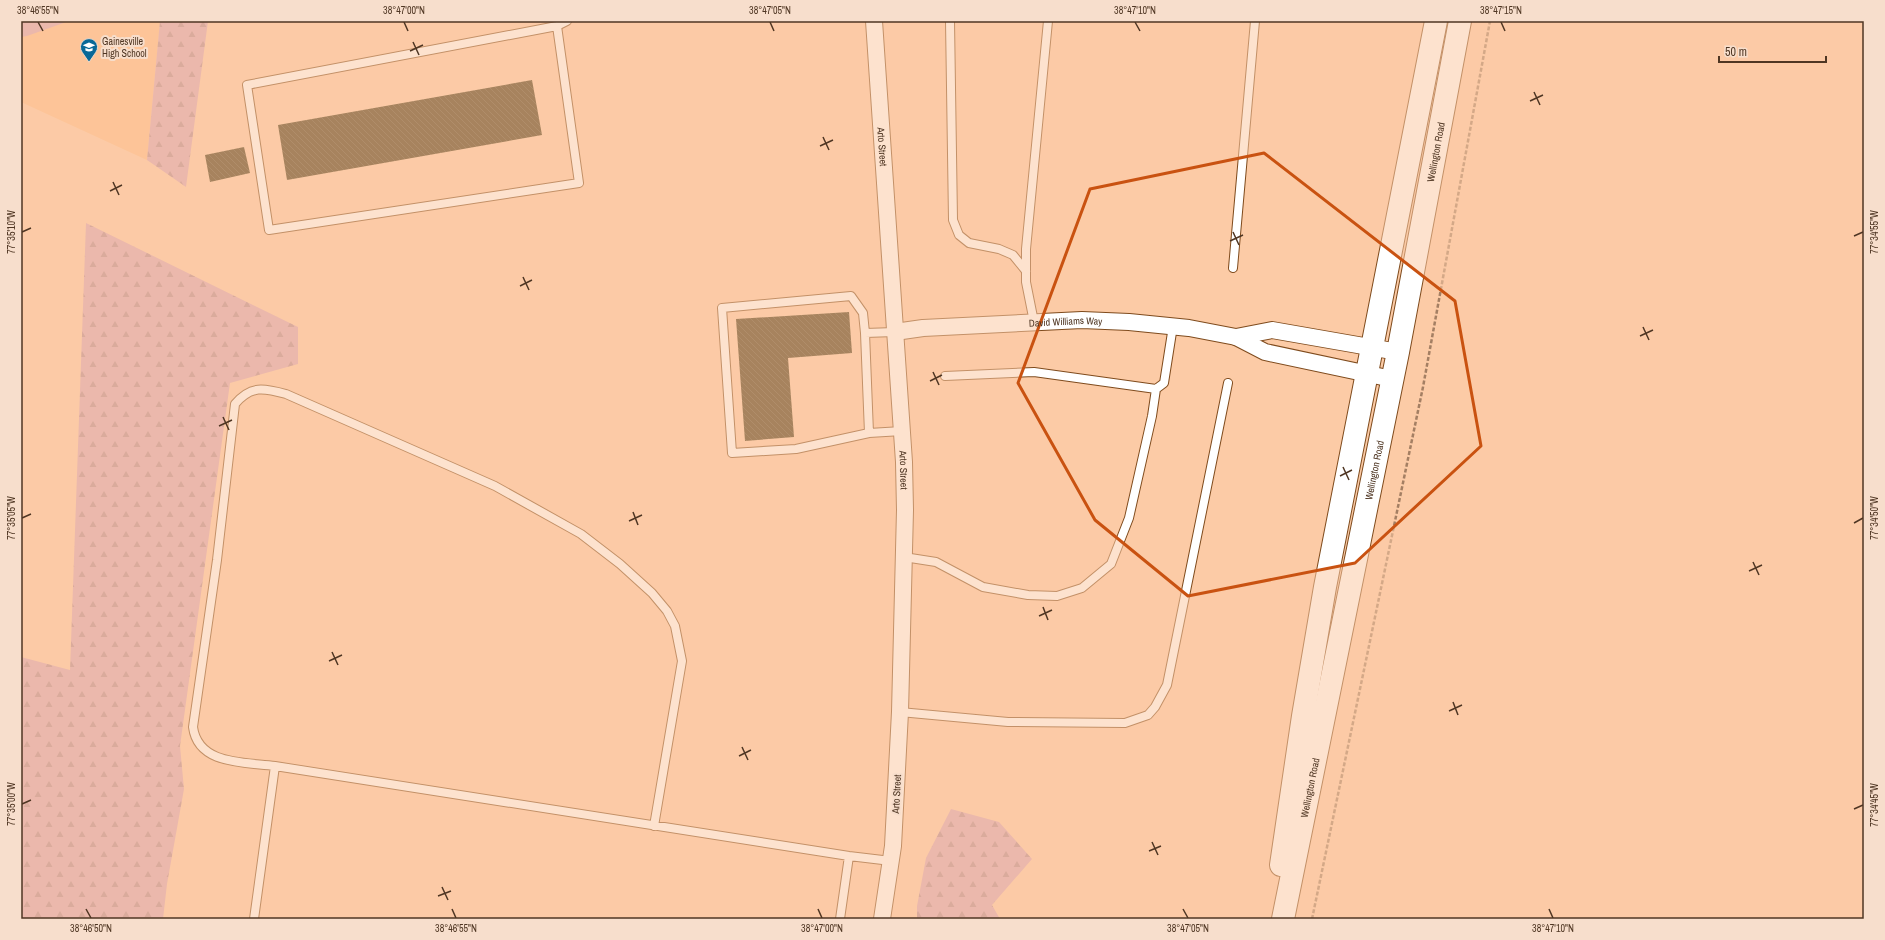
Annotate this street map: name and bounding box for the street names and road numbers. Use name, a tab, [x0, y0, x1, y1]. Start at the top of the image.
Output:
street label: Wellington Road	[1424, 121, 1448, 183]
street label: Arto Street	[874, 126, 890, 167]
street label: David Williams Way	[1028, 314, 1103, 330]
street label: Wellington Road	[1362, 439, 1387, 501]
street label: Arto Street	[896, 449, 911, 490]
street label: Wellington Road	[1298, 757, 1323, 819]
street label: Arto Street	[889, 773, 904, 815]

